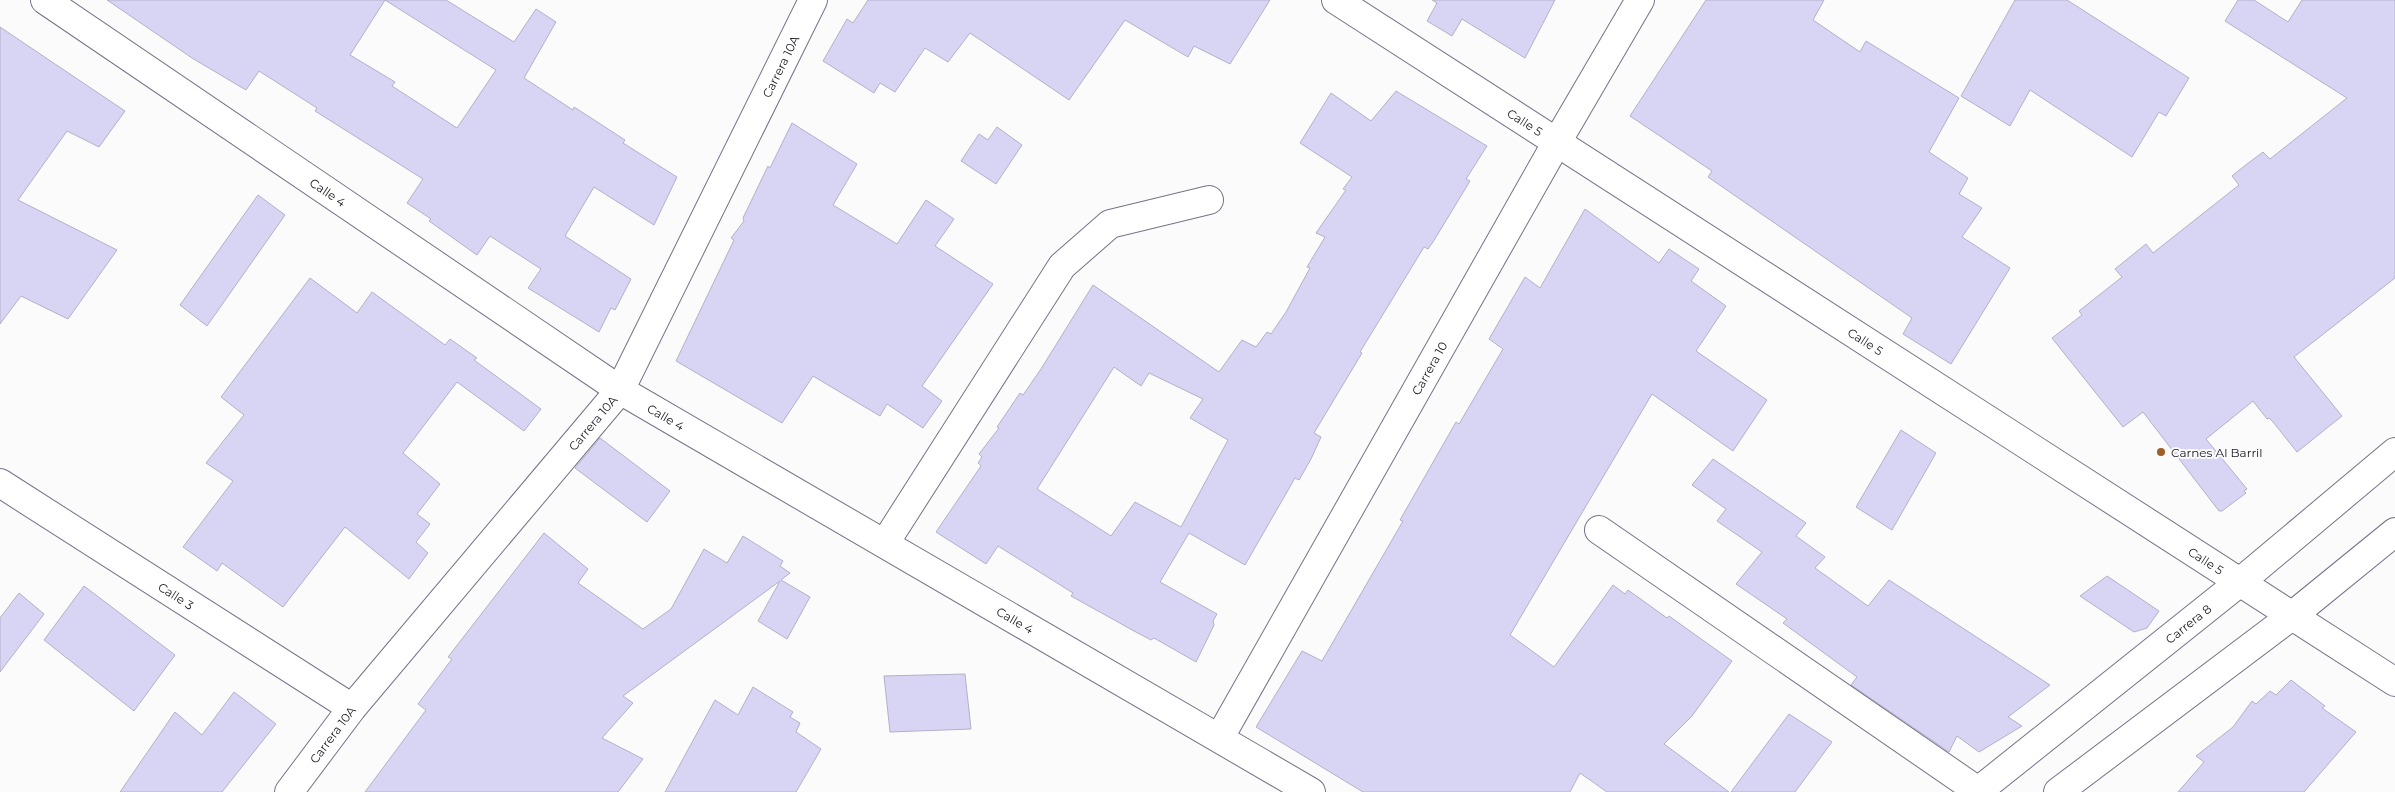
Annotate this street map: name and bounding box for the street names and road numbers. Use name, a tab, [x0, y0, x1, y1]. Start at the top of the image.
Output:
street label: Carrera 10A	[758, 32, 802, 100]
street label: Calle 5	[1505, 105, 1546, 139]
street label: Calle 4	[307, 174, 349, 210]
street label: Calle 5	[1845, 324, 1886, 358]
street label: Carrera 10	[1408, 339, 1450, 397]
street label: Carrera 10A	[565, 392, 620, 453]
street label: Calle 4	[645, 400, 687, 433]
street label: Calle 5	[2186, 543, 2227, 577]
street label: Calle 3	[156, 579, 197, 613]
street label: Carrera 8	[2162, 600, 2214, 646]
street label: Calle 4	[994, 603, 1036, 637]
street label: Carrera 10A	[306, 703, 359, 766]

